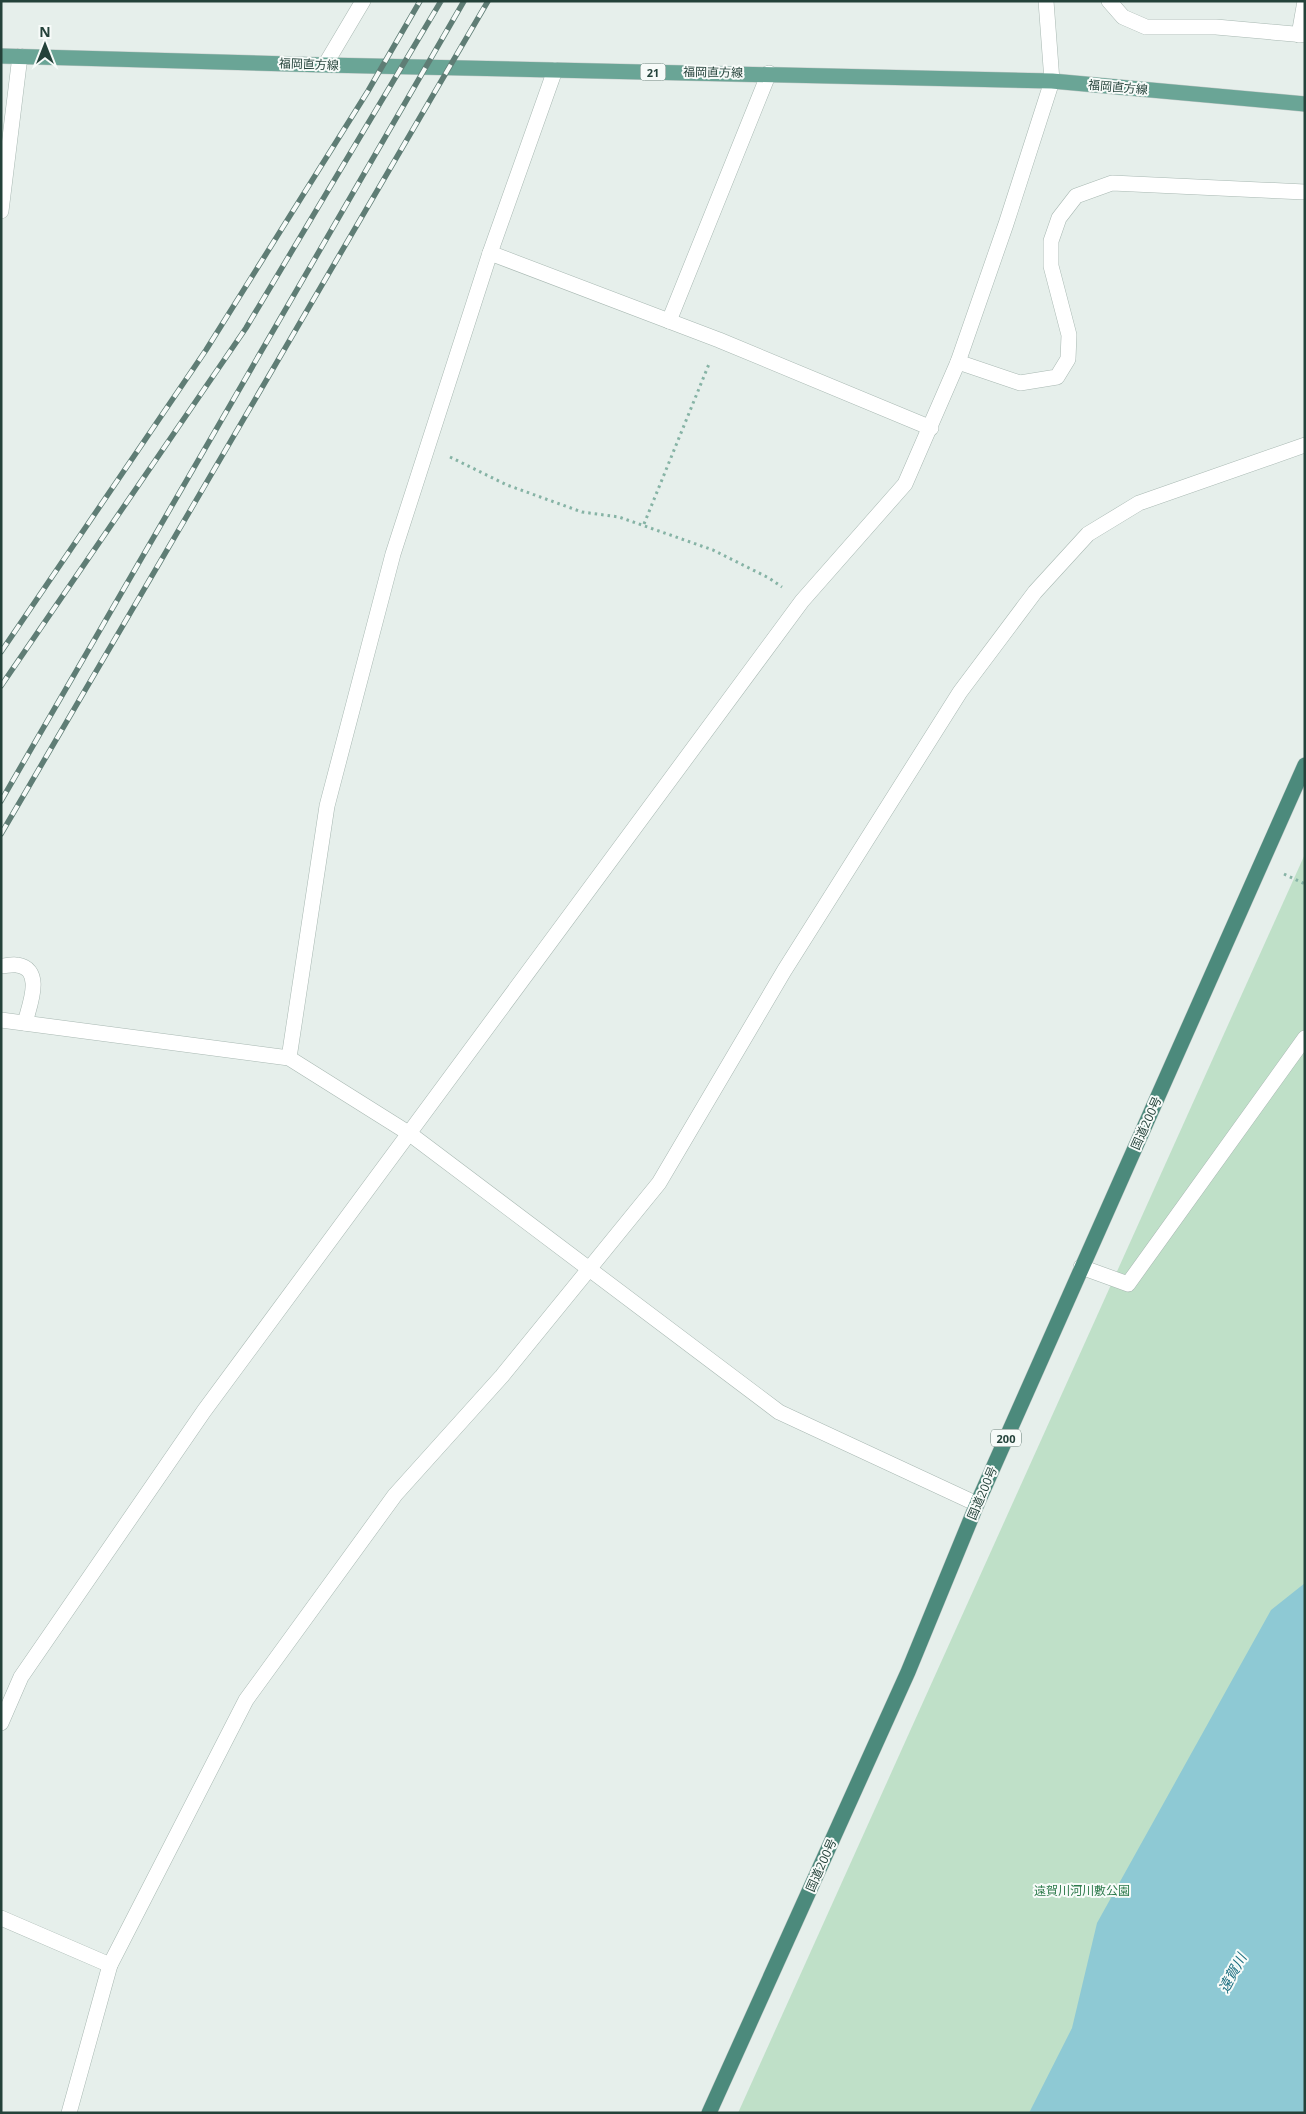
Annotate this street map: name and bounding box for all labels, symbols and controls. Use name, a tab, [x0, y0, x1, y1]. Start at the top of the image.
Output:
north arrow	[20, 20, 70, 70]
text: N	[39, 22, 51, 41]
street label: 福岡直方線	[279, 54, 339, 74]
street label: 福岡直方線	[683, 63, 743, 81]
road number: 21	[640, 64, 666, 80]
street label: 福岡直方線	[1087, 76, 1149, 98]
street label: 国道200号	[1127, 1094, 1165, 1152]
road number: 200	[991, 1430, 1021, 1446]
street label: 国道200号	[963, 1464, 1001, 1522]
street label: 国道200号	[802, 1836, 840, 1894]
park label: 遠賀川河川敷公園	[1034, 1882, 1130, 1899]
water label: 遠賀川	[1214, 1948, 1251, 1996]

